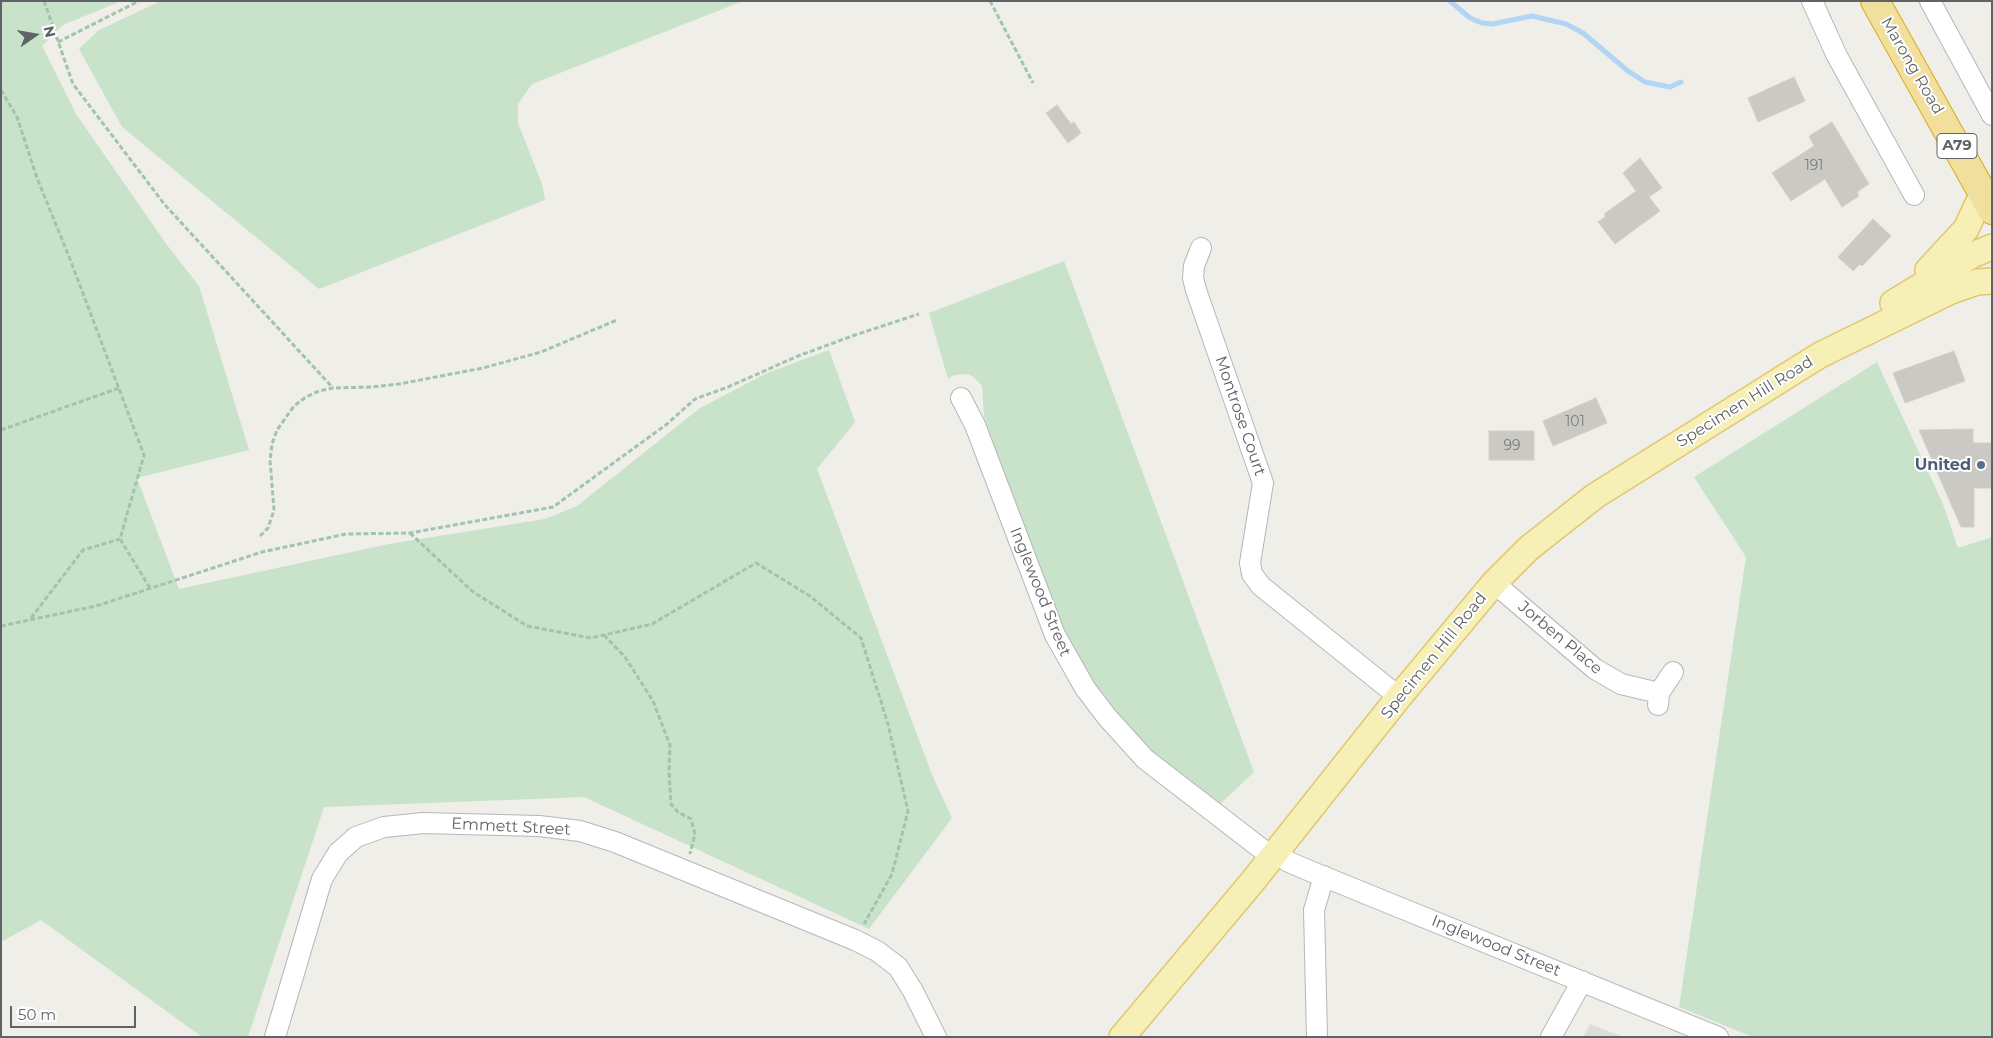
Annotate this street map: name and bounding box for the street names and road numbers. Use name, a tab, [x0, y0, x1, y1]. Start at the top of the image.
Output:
street label: Marong Road	[1876, 14, 1948, 118]
road number: A79	[1937, 134, 1977, 158]
street label: Specimen Hill Road	[1673, 352, 1817, 452]
street label: Montrose Court	[1211, 354, 1269, 478]
street label: Inglewood Street	[1005, 525, 1075, 659]
street label: Specimen Hill Road	[1377, 589, 1491, 723]
street label: Jorben Place	[1514, 597, 1606, 679]
street label: Emmett Street	[451, 814, 571, 840]
street label: Inglewood Street	[1429, 911, 1563, 981]

